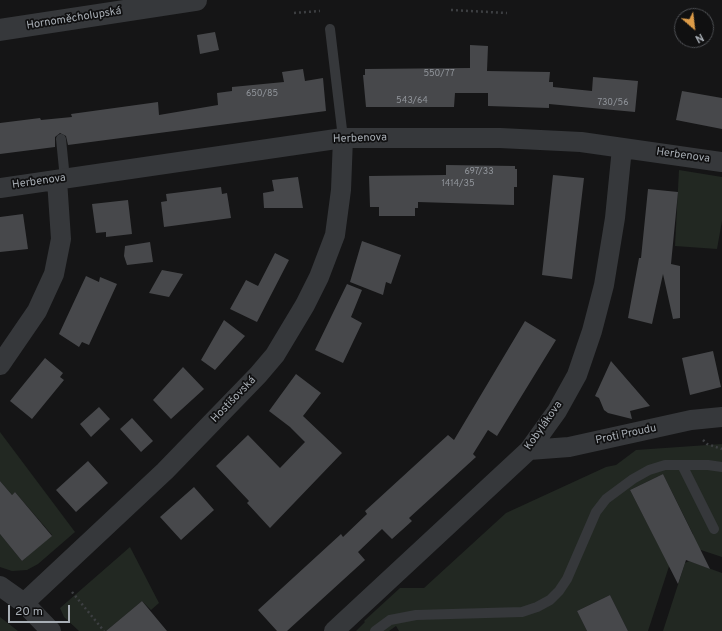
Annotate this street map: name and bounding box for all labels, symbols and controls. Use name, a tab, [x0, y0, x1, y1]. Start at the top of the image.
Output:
street label: Hornoměcholupská	[26, 5, 122, 33]
north arrow	[674, 8, 714, 48]
text: N	[692, 30, 706, 46]
house number: 550/77	[423, 69, 455, 79]
house number: 650/85	[246, 89, 278, 99]
house number: 543/64	[396, 96, 428, 106]
house number: 730/56	[597, 98, 629, 108]
street label: Herbenova	[333, 131, 387, 147]
street label: Herbenova	[655, 146, 711, 166]
house number: 697/33	[464, 167, 494, 177]
street label: Herbenova	[11, 172, 67, 192]
house number: 1414/35	[442, 179, 474, 189]
street label: Hostišovská	[209, 374, 259, 426]
street label: Kobylákova	[522, 399, 566, 453]
street label: Proti Proudu	[594, 422, 658, 448]
scale bar	[10, 597, 72, 623]
text: 20 m	[15, 604, 43, 620]

